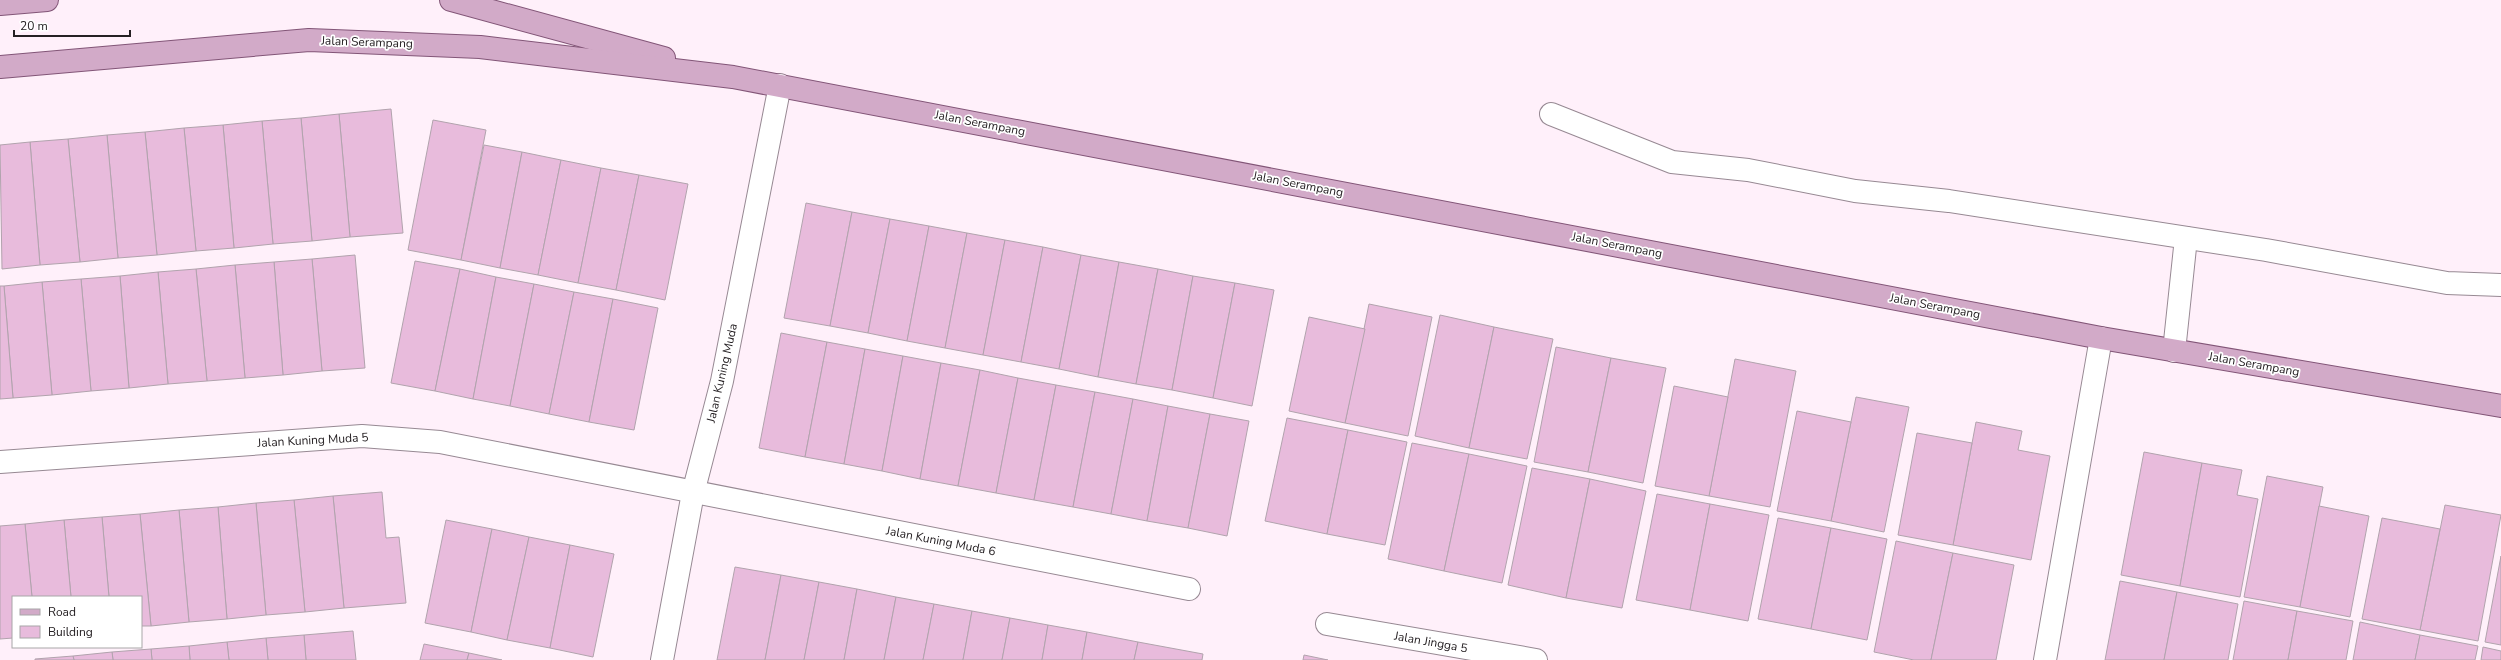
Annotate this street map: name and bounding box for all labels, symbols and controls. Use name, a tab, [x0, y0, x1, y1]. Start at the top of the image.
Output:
scale bar	[14, 12, 130, 38]
text: 20 m	[20, 18, 48, 34]
street label: Jalan Serampang	[320, 32, 413, 52]
street label: Jalan Serampang	[932, 106, 1027, 140]
street label: Jalan Serampang	[1250, 167, 1345, 201]
street label: Jalan Serampang	[1569, 228, 1664, 262]
street label: Jalan Serampang	[1887, 289, 1982, 323]
street label: Jalan Kuning Muda	[703, 322, 741, 425]
street label: Jalan Serampang	[2206, 348, 2301, 380]
street label: Jalan Kuning Muda 5	[256, 429, 369, 451]
street label: Jalan Kuning Muda 6	[884, 522, 997, 559]
legend	[12, 596, 142, 648]
text: Road	[48, 604, 76, 620]
text: Building	[48, 624, 93, 640]
street label: Jalan Jingga 5	[1392, 627, 1469, 656]

